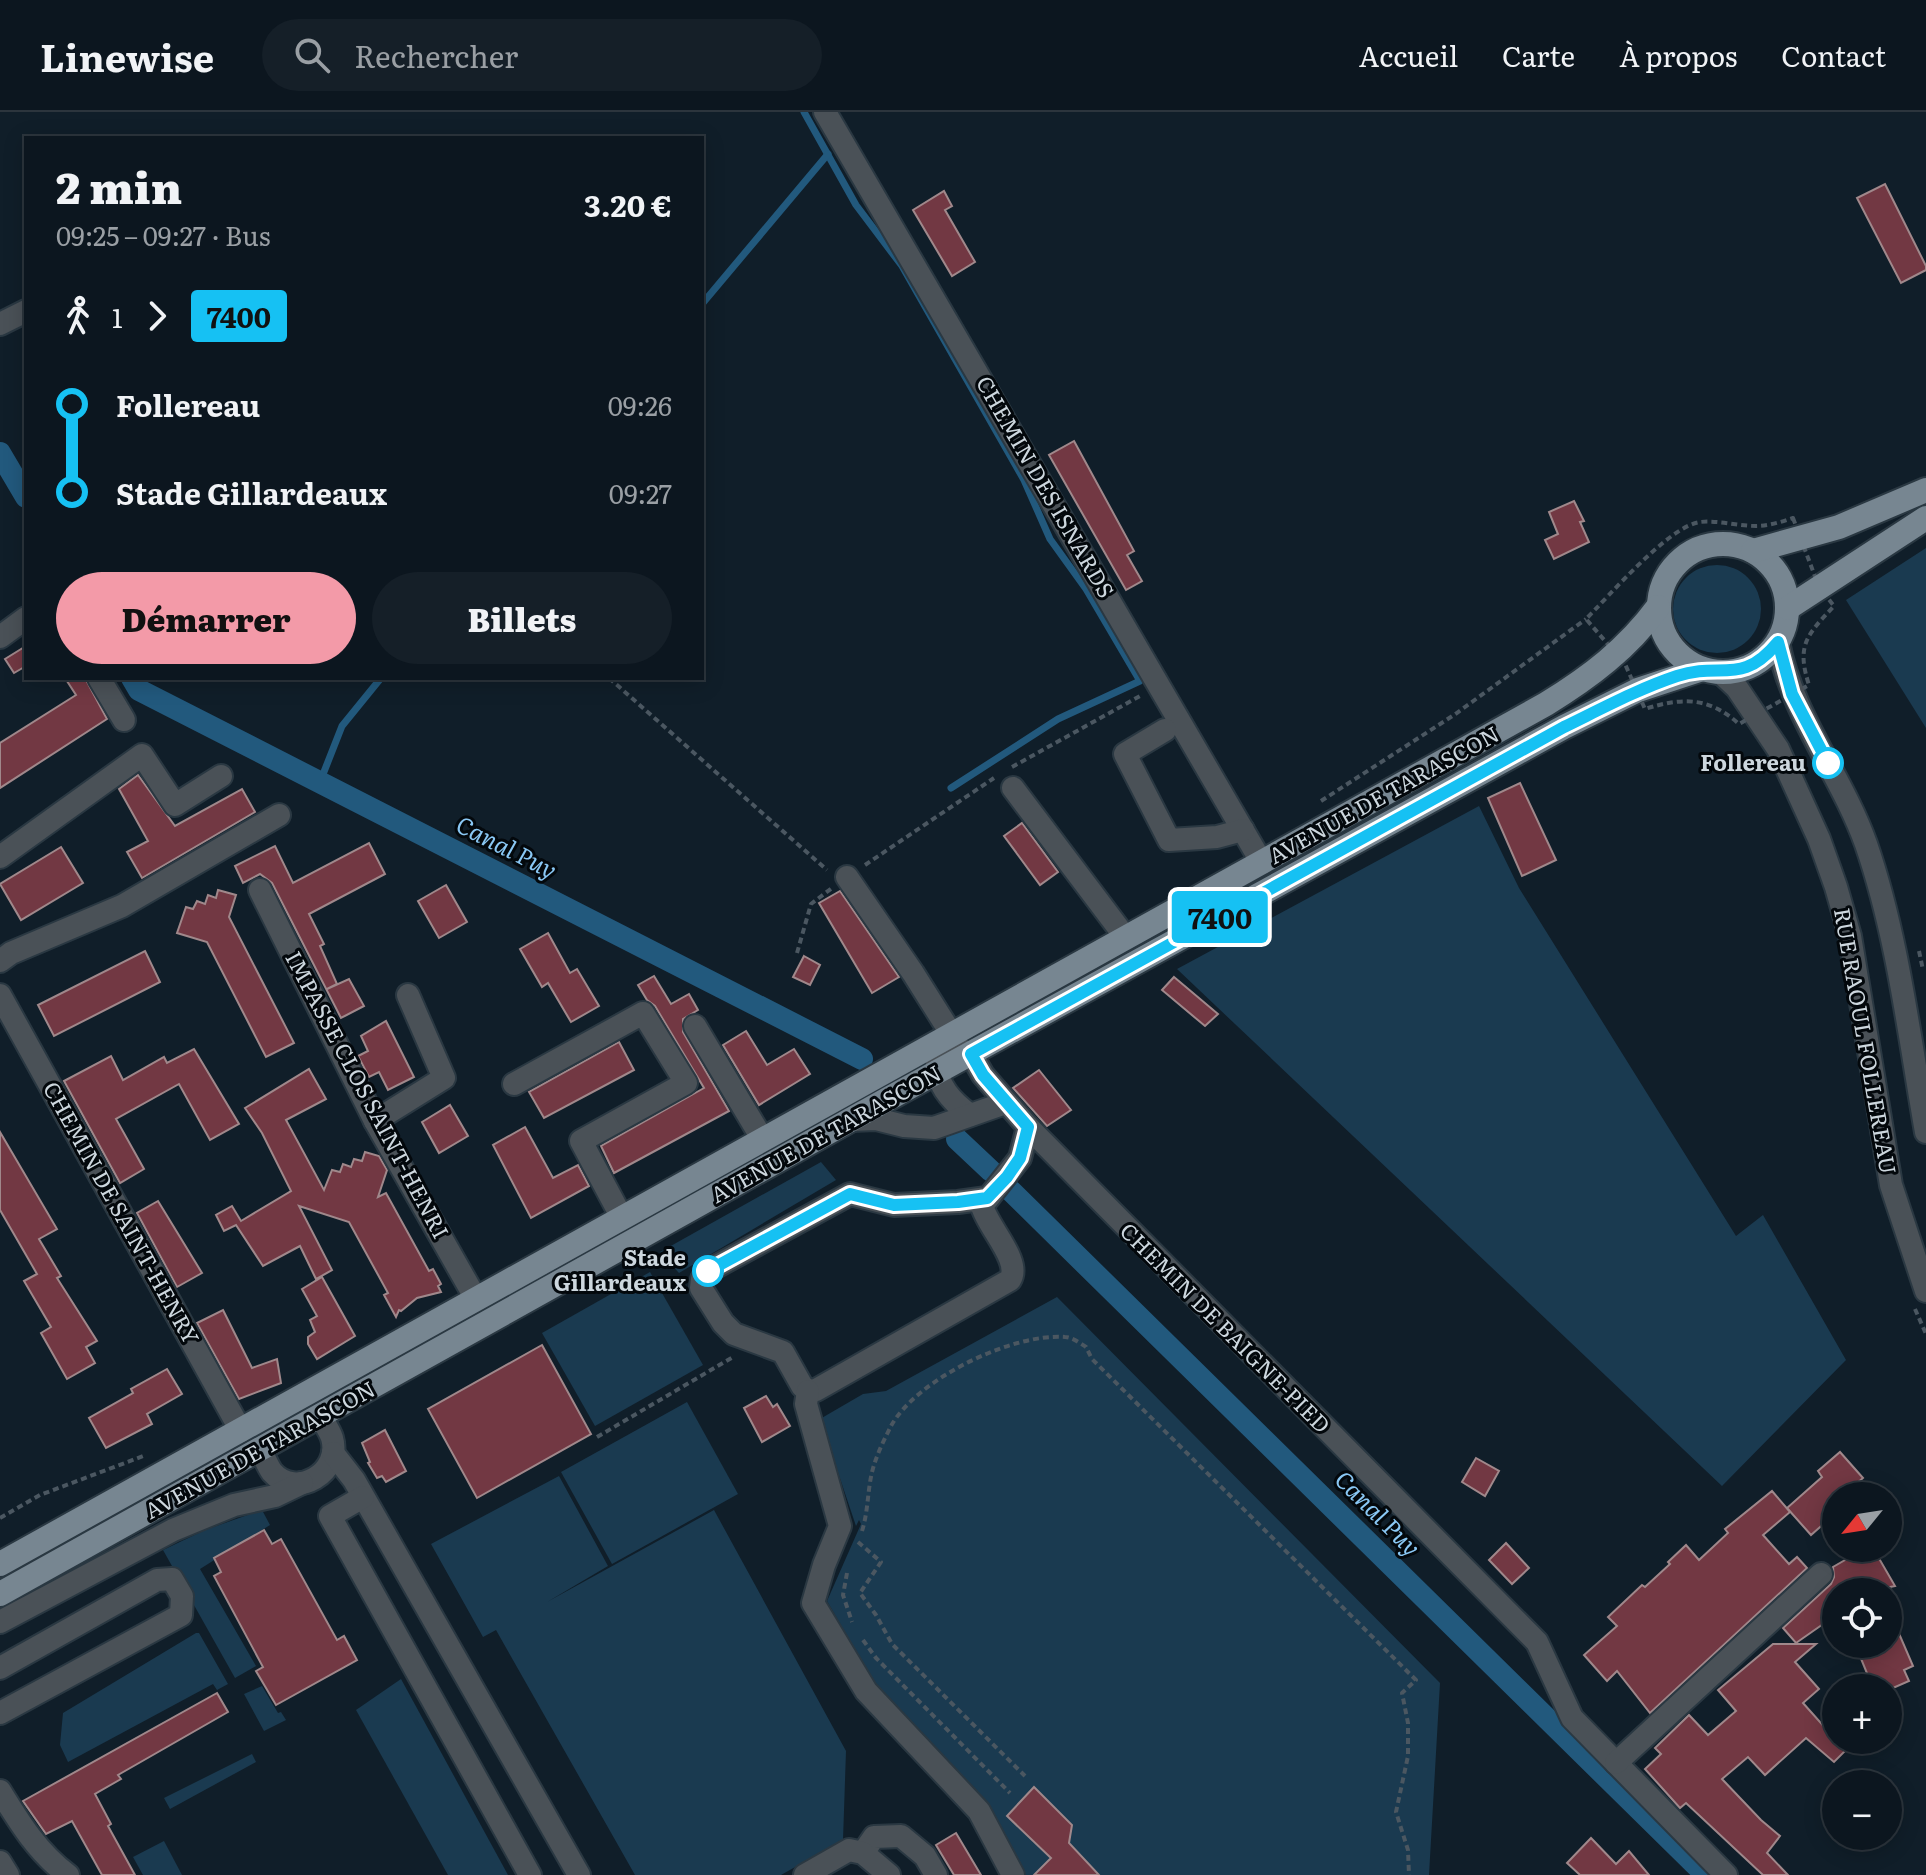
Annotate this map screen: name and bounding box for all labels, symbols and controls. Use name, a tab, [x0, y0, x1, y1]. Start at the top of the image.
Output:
search box	[262, 19, 822, 91]
text: Linewise	[40, 27, 214, 84]
icon: search	[290, 33, 334, 77]
text: Rechercher	[354, 33, 518, 77]
text: Accueil	[1359, 34, 1458, 76]
text: Carte	[1502, 34, 1575, 76]
text: À propos	[1619, 34, 1737, 76]
text: Contact	[1781, 34, 1886, 76]
text: 2 min	[56, 152, 182, 218]
text: 3.20 €	[584, 182, 672, 226]
text: 09:25 – 09:27 · Bus	[56, 215, 270, 254]
icon: walk	[56, 294, 100, 338]
icon: forward	[135, 294, 179, 338]
text: 7400	[207, 295, 271, 337]
text: 1	[112, 297, 123, 336]
street label: CHEMIN DES ISNARDS	[969, 369, 1123, 603]
text: Follereau	[116, 382, 260, 426]
text: 09:26	[608, 385, 672, 424]
text: Stade Gillardeaux	[116, 470, 387, 514]
text: 09:27	[609, 473, 672, 512]
button: Démarrer	[56, 572, 356, 664]
button: Billets	[372, 572, 672, 664]
street label: AVENUE DE TARASCON	[1262, 716, 1505, 871]
place label: Follereau	[1700, 745, 1806, 778]
marker: Follereau	[1813, 748, 1843, 778]
water label: Canal Puy	[451, 806, 563, 886]
line badge: 7400	[1164, 891, 1276, 943]
text: 7400	[1188, 896, 1252, 938]
street label: RUE RAOUL FOLLEREAU	[1827, 905, 1906, 1177]
street label: IMPASSE CLOS SAINT-HENRI	[278, 944, 458, 1244]
street label: AVENUE DE TARASCON	[704, 1055, 947, 1210]
street label: CHEMIN DE SAINT-HENRY	[36, 1075, 209, 1350]
street label: CHEMIN DE BAIGNE-PIED	[1113, 1214, 1339, 1440]
place label: Stade Gillardeaux	[554, 1240, 687, 1298]
marker: Stade Gillardeaux	[693, 1256, 723, 1286]
street label: AVENUE DE TARASCON	[138, 1371, 381, 1526]
water label: Canal Puy	[1328, 1461, 1430, 1563]
north arrow	[1822, 1482, 1902, 1562]
map controls	[1822, 1482, 1902, 1850]
button: locate	[1822, 1578, 1902, 1658]
button: +	[1822, 1674, 1902, 1754]
button: −	[1822, 1770, 1902, 1850]

